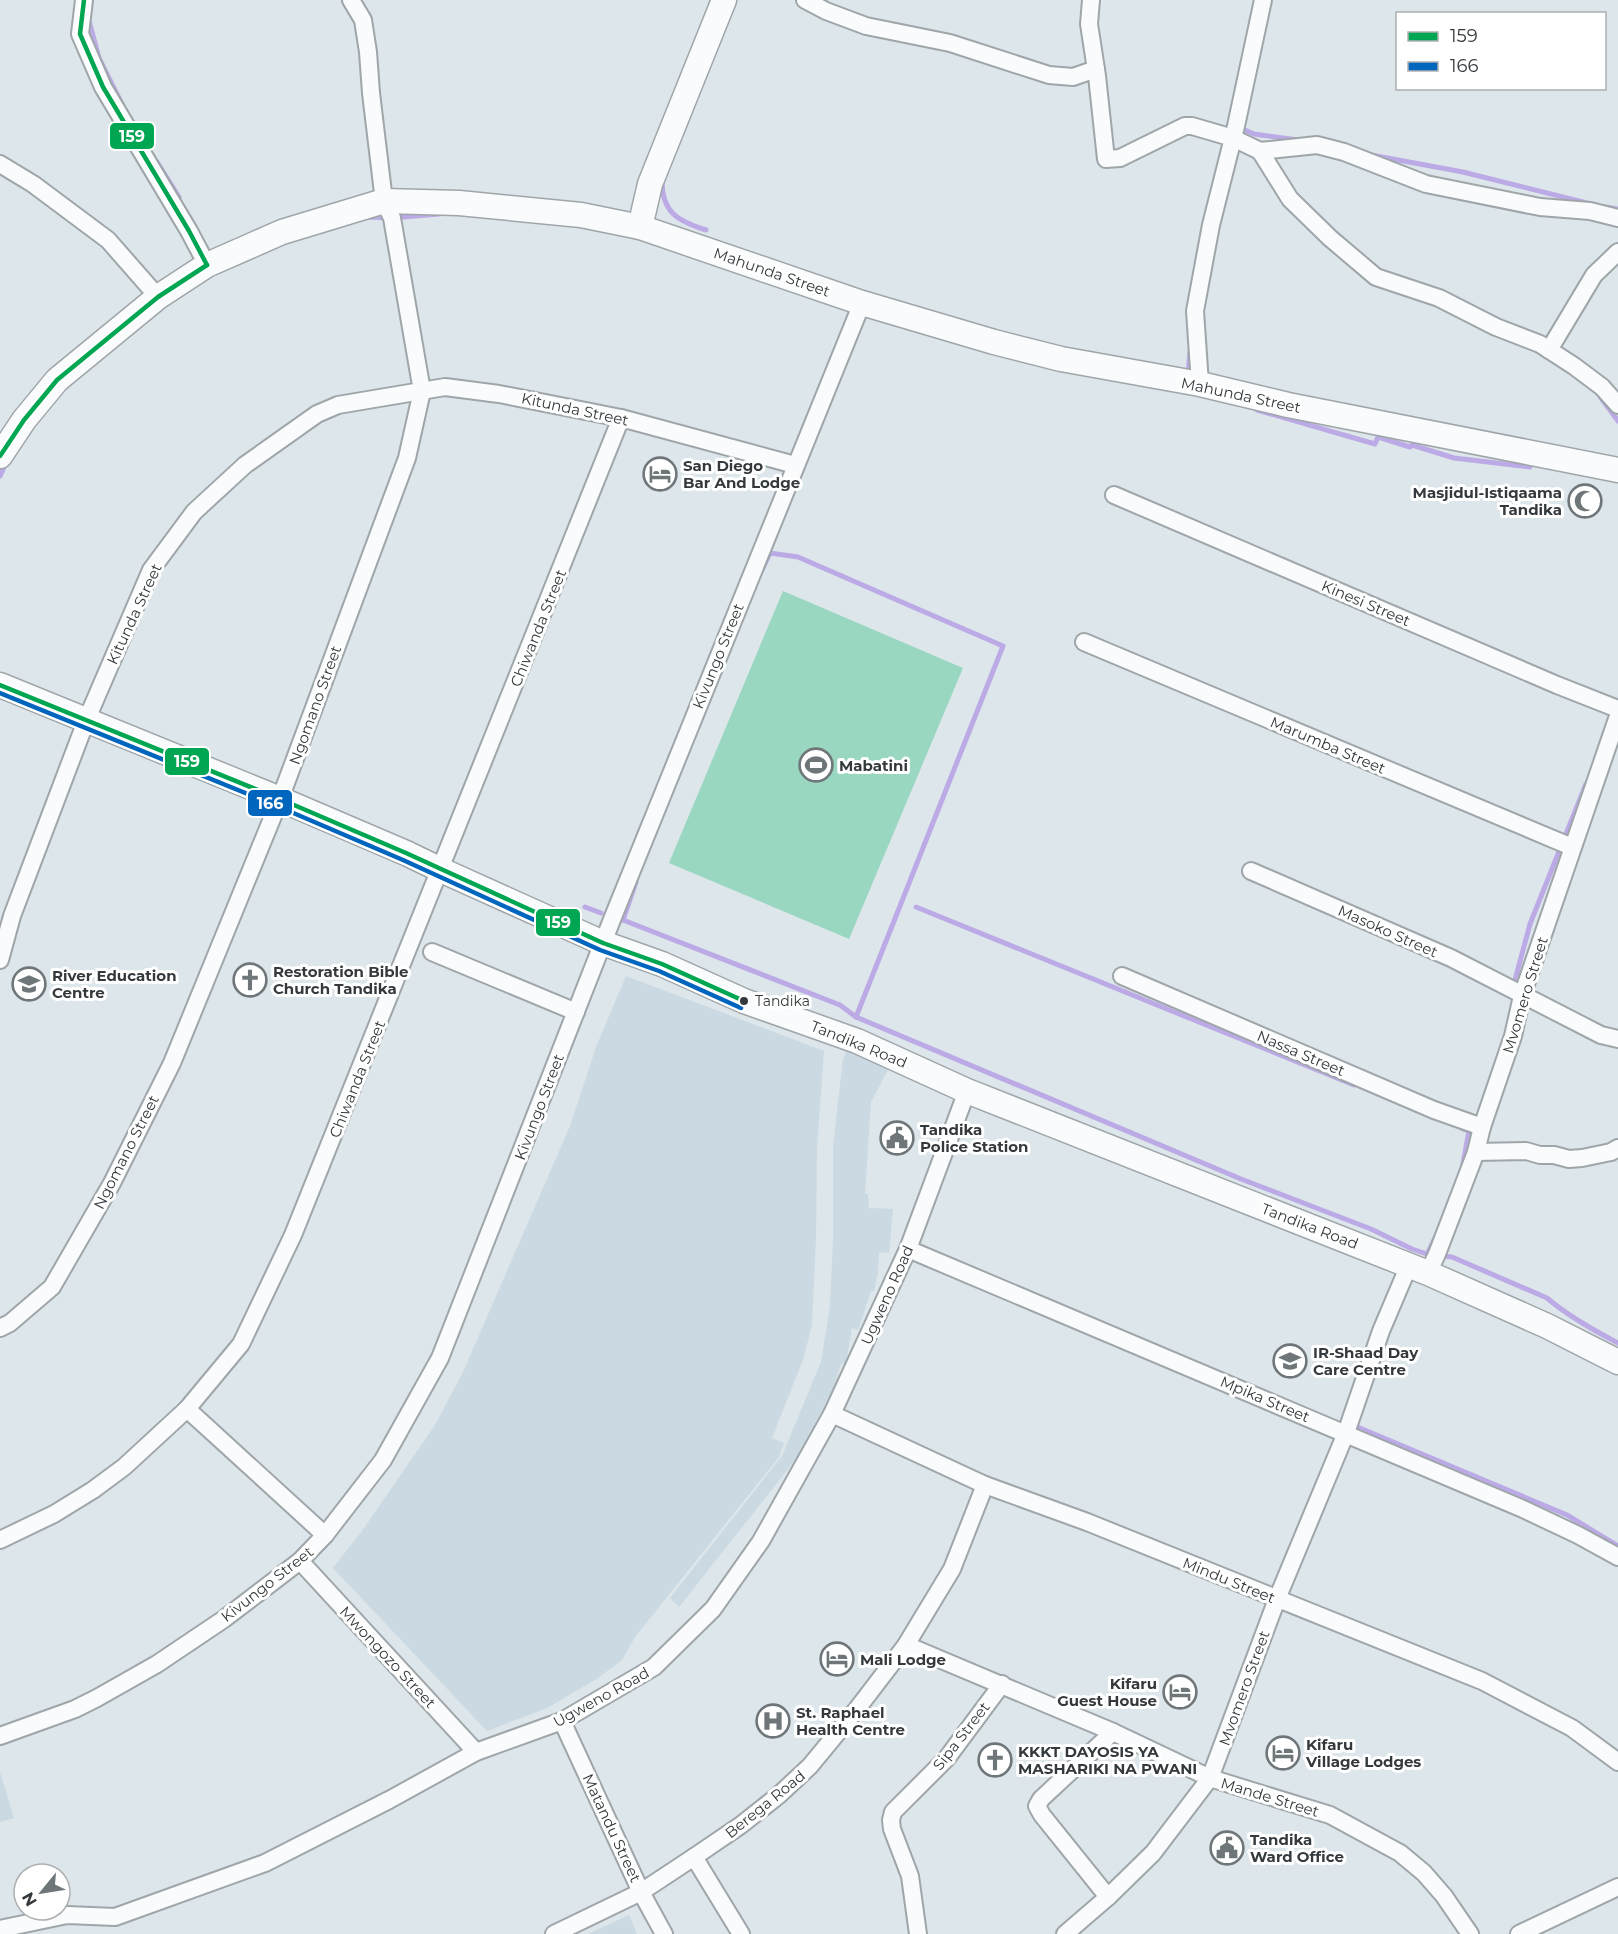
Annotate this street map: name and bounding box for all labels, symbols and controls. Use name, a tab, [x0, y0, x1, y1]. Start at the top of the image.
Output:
legend	[1396, 12, 1606, 90]
text: 159	[1450, 25, 1478, 47]
text: 166	[1450, 55, 1478, 77]
line badge: 159	[109, 122, 155, 150]
text: 159	[119, 127, 145, 146]
street label: Mahunda Street	[711, 243, 833, 301]
street label: Mahunda Street	[1179, 373, 1303, 417]
street label: Kitunda Street	[520, 388, 630, 430]
hotel icon: San Diego Bar And Lodge	[642, 456, 678, 492]
place label: San Diego Bar And Lodge	[683, 456, 800, 492]
place label: Masjidul-Istiqaama Tandika	[1413, 483, 1562, 519]
mosque icon: Masjidul-Istiqaama Tandika	[1567, 483, 1603, 519]
street label: Kitunda Street	[102, 561, 166, 667]
street label: Chiwanda Street	[506, 566, 570, 690]
street label: Kinesi Street	[1319, 576, 1413, 630]
street label: Kivungo Street	[688, 601, 748, 711]
street label: Ngomano Street	[285, 643, 345, 767]
street label: Marumba Street	[1267, 712, 1389, 778]
line badge: 159	[164, 747, 210, 776]
sports icon: Mabatini	[798, 747, 834, 783]
text: 159	[174, 752, 200, 771]
place label: Mabatini	[839, 756, 908, 775]
line badge: 166	[247, 789, 293, 817]
text: 166	[257, 794, 283, 813]
street label: Masoko Street	[1335, 901, 1441, 961]
line badge: 159	[535, 908, 581, 937]
text: 159	[545, 913, 571, 932]
street label: Mvomero Street	[1498, 934, 1552, 1056]
church icon: Restoration Bible Church Tandika	[232, 962, 268, 998]
place label: Restoration Bible Church Tandika	[273, 962, 408, 998]
school or university icon: River Education Centre	[11, 966, 47, 1002]
place label: River Education Centre	[52, 966, 177, 1002]
place label: Tandika	[755, 992, 810, 1010]
marker: Tandika	[738, 995, 750, 1007]
street label: Tandika Road	[808, 1016, 910, 1072]
street label: Chiwanda Street	[325, 1017, 389, 1141]
street label: Nassa Street	[1254, 1026, 1348, 1080]
street label: Kivungo Street	[510, 1051, 568, 1163]
street label: Ngomano Street	[89, 1092, 163, 1212]
public building icon: Tandika Police Station	[879, 1120, 915, 1156]
place label: Tandika Police Station	[920, 1120, 1028, 1156]
street label: Tandika Road	[1259, 1199, 1361, 1253]
street label: Ugweno Road	[857, 1242, 917, 1348]
school or university icon: IR-Shaad Day Care Centre	[1272, 1343, 1308, 1379]
place label: IR-Shaad Day Care Centre	[1313, 1343, 1419, 1379]
street label: Mpika Street	[1217, 1372, 1313, 1426]
street label: Kivungo Street	[217, 1542, 317, 1626]
street label: Mindu Street	[1180, 1553, 1278, 1607]
street label: Mwongozo Street	[336, 1602, 440, 1712]
street label: Mvomero Street	[1214, 1628, 1274, 1748]
hotel icon: Mali Lodge	[819, 1641, 855, 1677]
place label: Mali Lodge	[860, 1650, 946, 1669]
street label: Ugweno Road	[550, 1663, 652, 1731]
place label: Kifaru Guest House	[1057, 1674, 1157, 1710]
hotel icon: Kifaru Guest House	[1162, 1674, 1198, 1710]
street label: Sipa Street	[928, 1698, 994, 1774]
hospital icon: St. Raphael Health Centre	[755, 1703, 791, 1739]
place label: St. Raphael Health Centre	[796, 1703, 905, 1739]
hotel icon: Kifaru Village Lodges	[1265, 1735, 1301, 1771]
place label: Kifaru Village Lodges	[1305, 1735, 1421, 1771]
church icon: KKKT DAYOSIS YA MASHARIKI NA PWANI	[977, 1742, 1013, 1778]
place label: KKKT DAYOSIS YA MASHARIKI NA PWANI	[1018, 1742, 1197, 1778]
street label: Berega Road	[721, 1766, 809, 1842]
street label: Matandu Street	[579, 1771, 645, 1885]
street label: Mande Street	[1219, 1773, 1321, 1821]
public building icon: Tandika Ward Office	[1209, 1830, 1245, 1866]
place label: Tandika Ward Office	[1250, 1830, 1344, 1866]
north arrow	[12, 1862, 72, 1922]
text: N	[18, 1889, 41, 1910]

